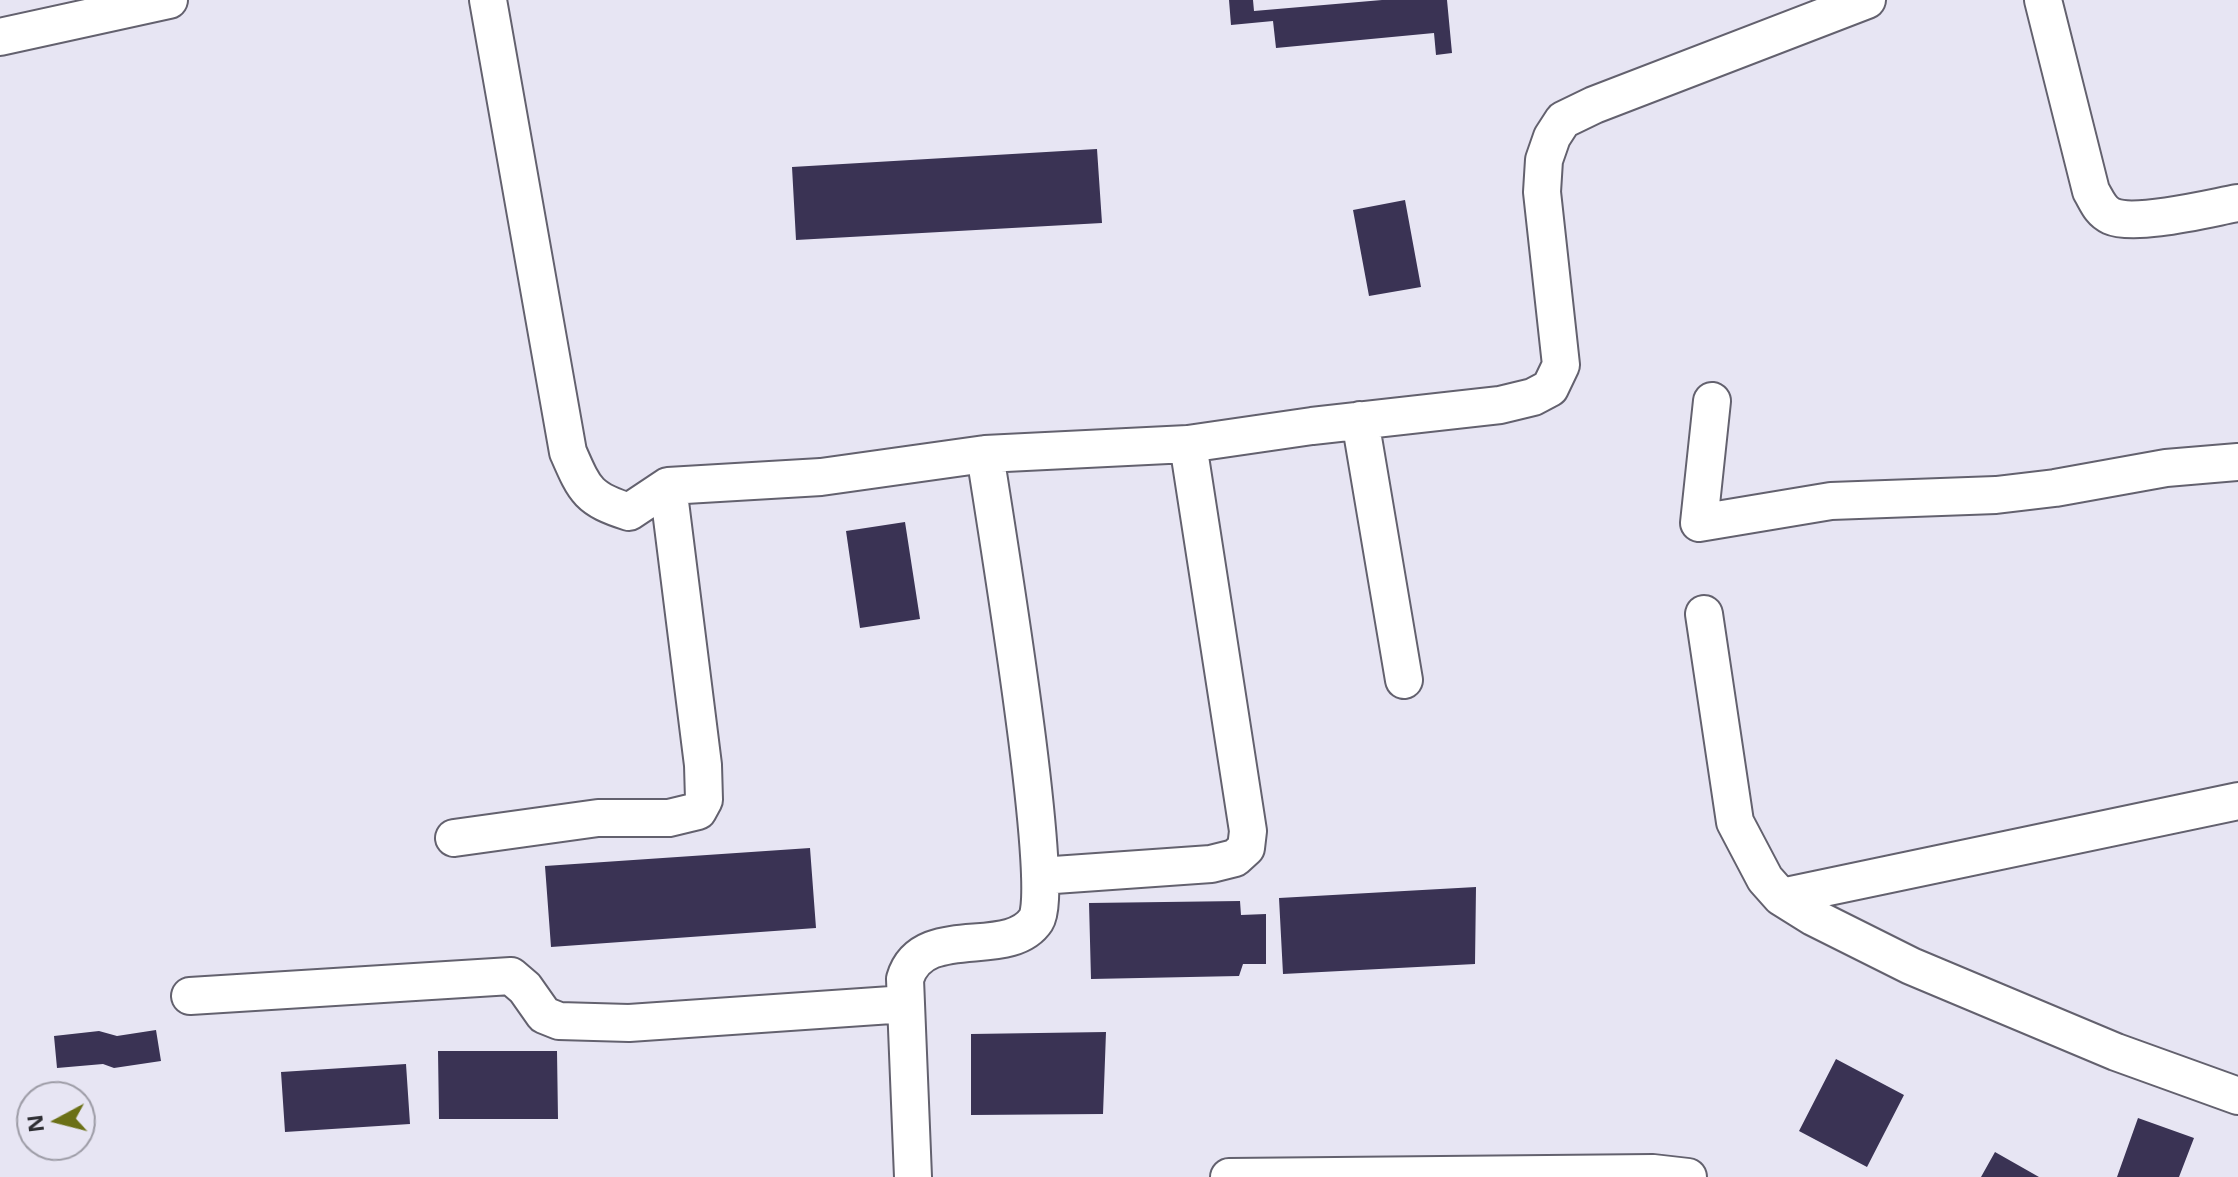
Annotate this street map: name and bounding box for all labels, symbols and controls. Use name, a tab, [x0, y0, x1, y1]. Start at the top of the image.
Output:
north arrow	[16, 1081, 96, 1161]
text: N	[18, 1113, 50, 1134]

